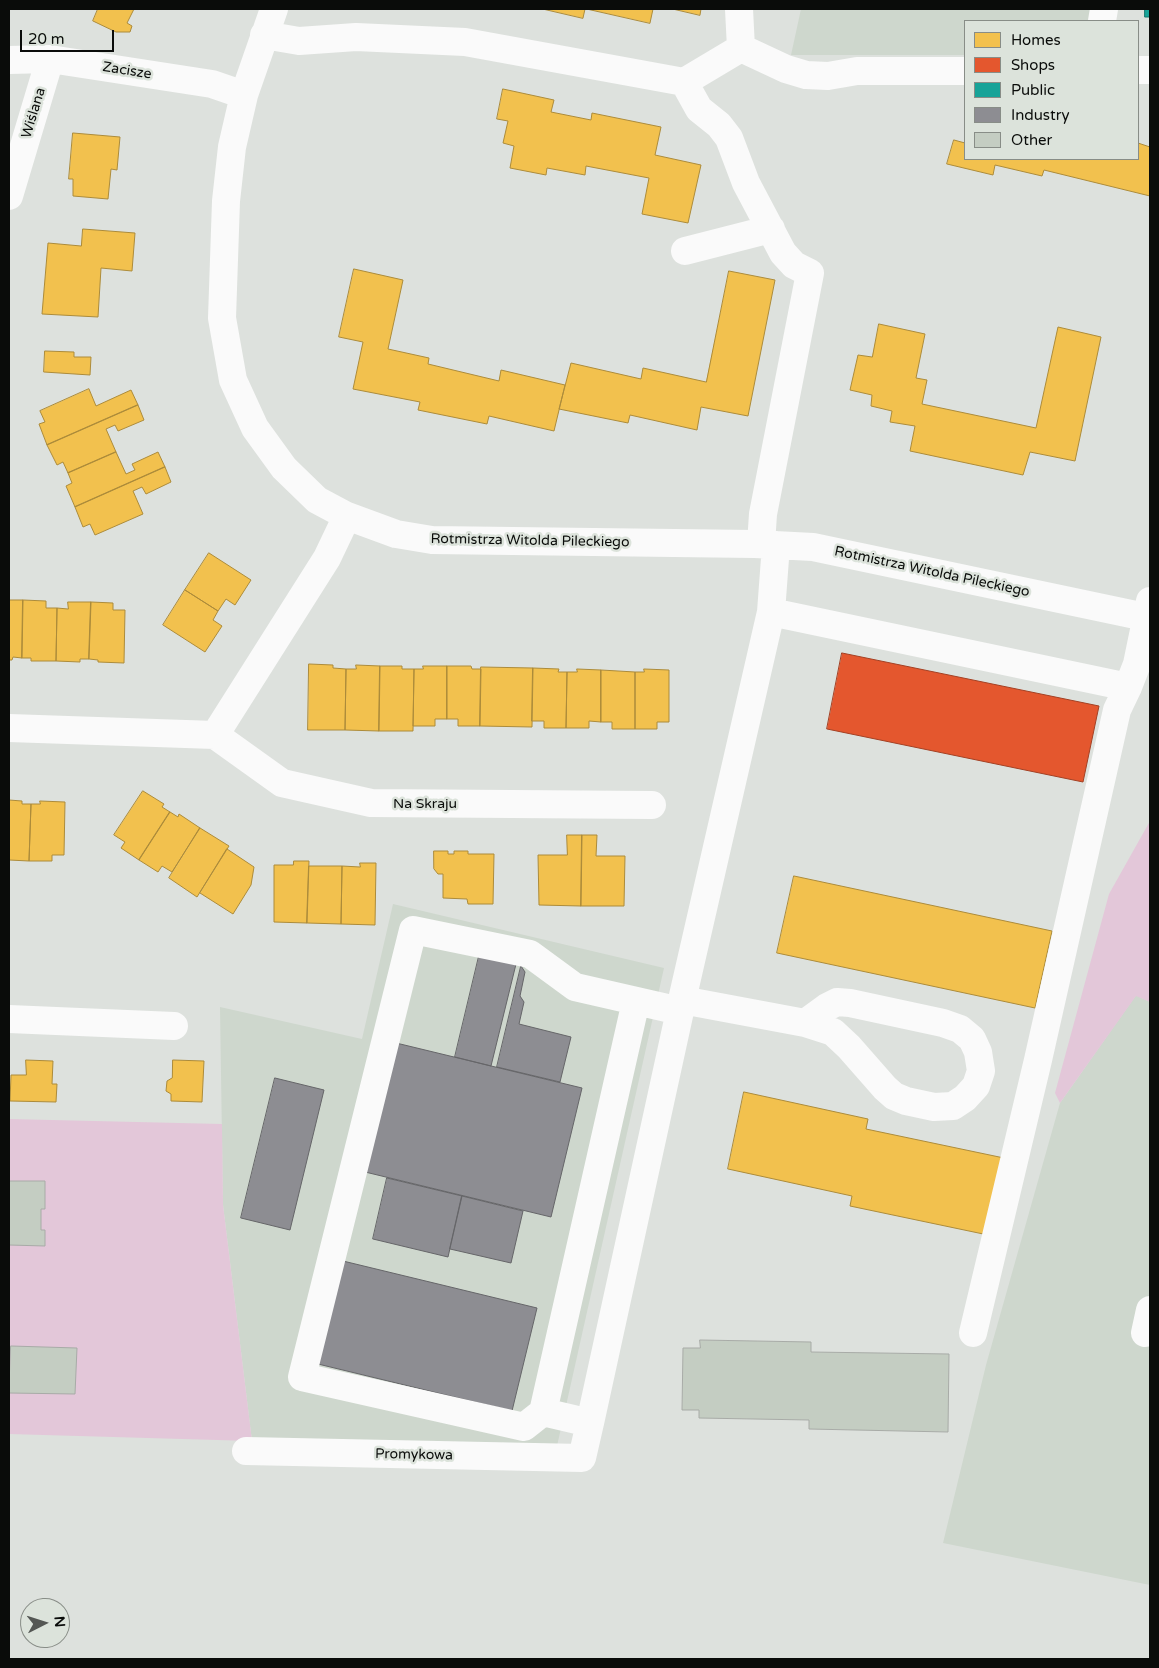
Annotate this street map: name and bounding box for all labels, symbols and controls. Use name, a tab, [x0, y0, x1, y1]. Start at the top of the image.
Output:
scale bar	[22, 20, 116, 52]
legend	[964, 20, 1139, 160]
text: 20 m	[28, 30, 65, 48]
text: Homes	[1011, 31, 1061, 49]
text: Shops	[1011, 56, 1055, 74]
street label: Zacisze	[101, 59, 153, 83]
text: Public	[1011, 81, 1055, 99]
street label: Wiślana	[18, 86, 50, 140]
text: Industry	[1011, 106, 1070, 124]
text: Other	[1011, 131, 1052, 149]
street label: Rotmistrza Witolda Pileckiego	[430, 531, 630, 551]
street label: Rotmistrza Witolda Pileckiego	[833, 543, 1031, 601]
street label: Na Skraju	[393, 796, 457, 812]
street label: Promykowa	[375, 1446, 453, 1464]
north arrow	[20, 1598, 70, 1648]
text: N	[50, 1615, 68, 1628]

